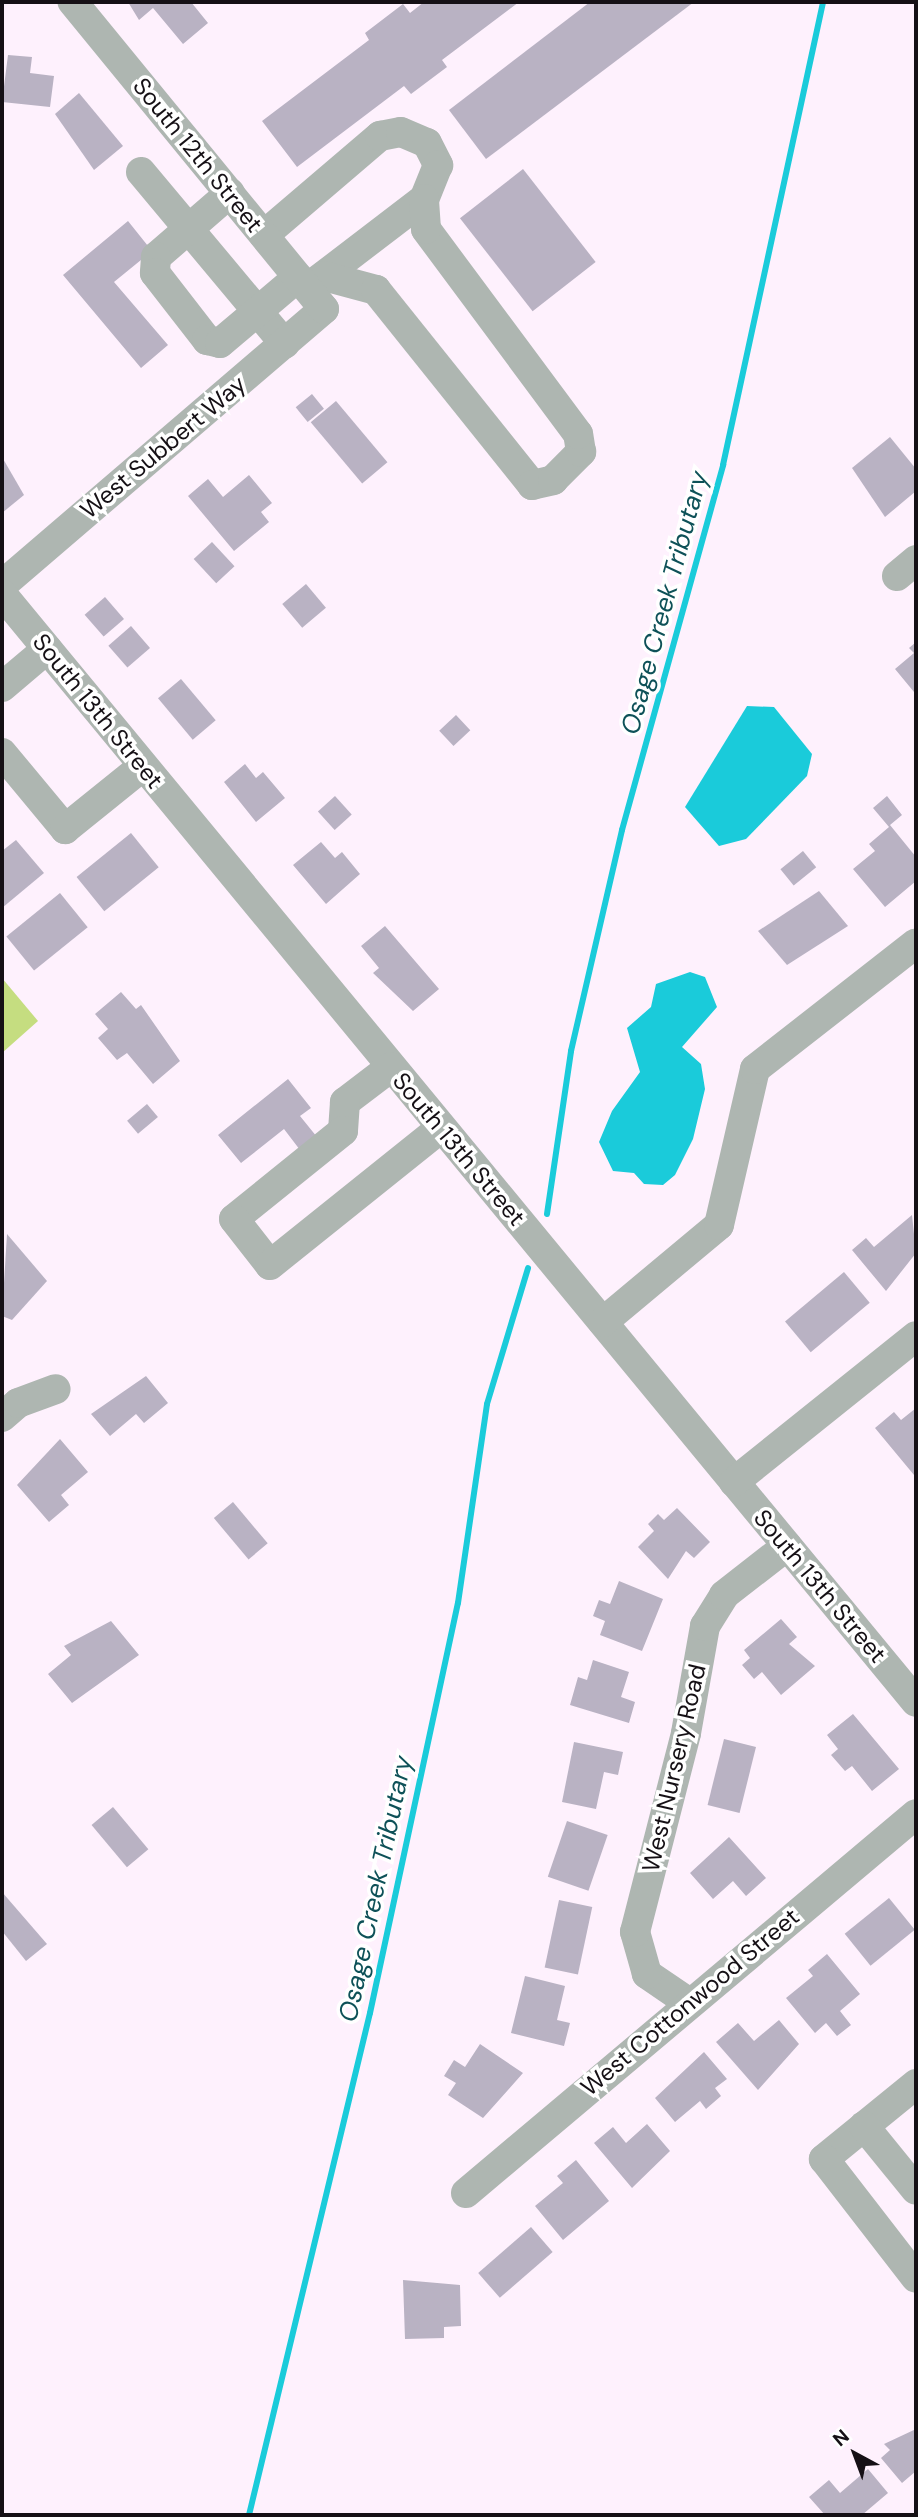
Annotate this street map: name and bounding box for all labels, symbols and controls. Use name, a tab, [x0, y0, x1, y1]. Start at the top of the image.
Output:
street label: South 12th Street	[127, 72, 269, 238]
street label: West Subbert Way	[74, 369, 252, 525]
water label: Osage Creek Tributary	[615, 468, 715, 738]
street label: South 13th Street	[27, 628, 169, 794]
street label: South 13th Street	[387, 1067, 531, 1231]
street label: South 13th Street	[748, 1504, 892, 1668]
street label: West Nursery Road	[636, 1661, 712, 1875]
water label: Osage Creek Tributary	[333, 1753, 419, 2025]
street label: West Cottonwood Street	[575, 1902, 805, 2102]
north arrow	[820, 2419, 890, 2489]
text: N	[827, 2424, 854, 2452]

